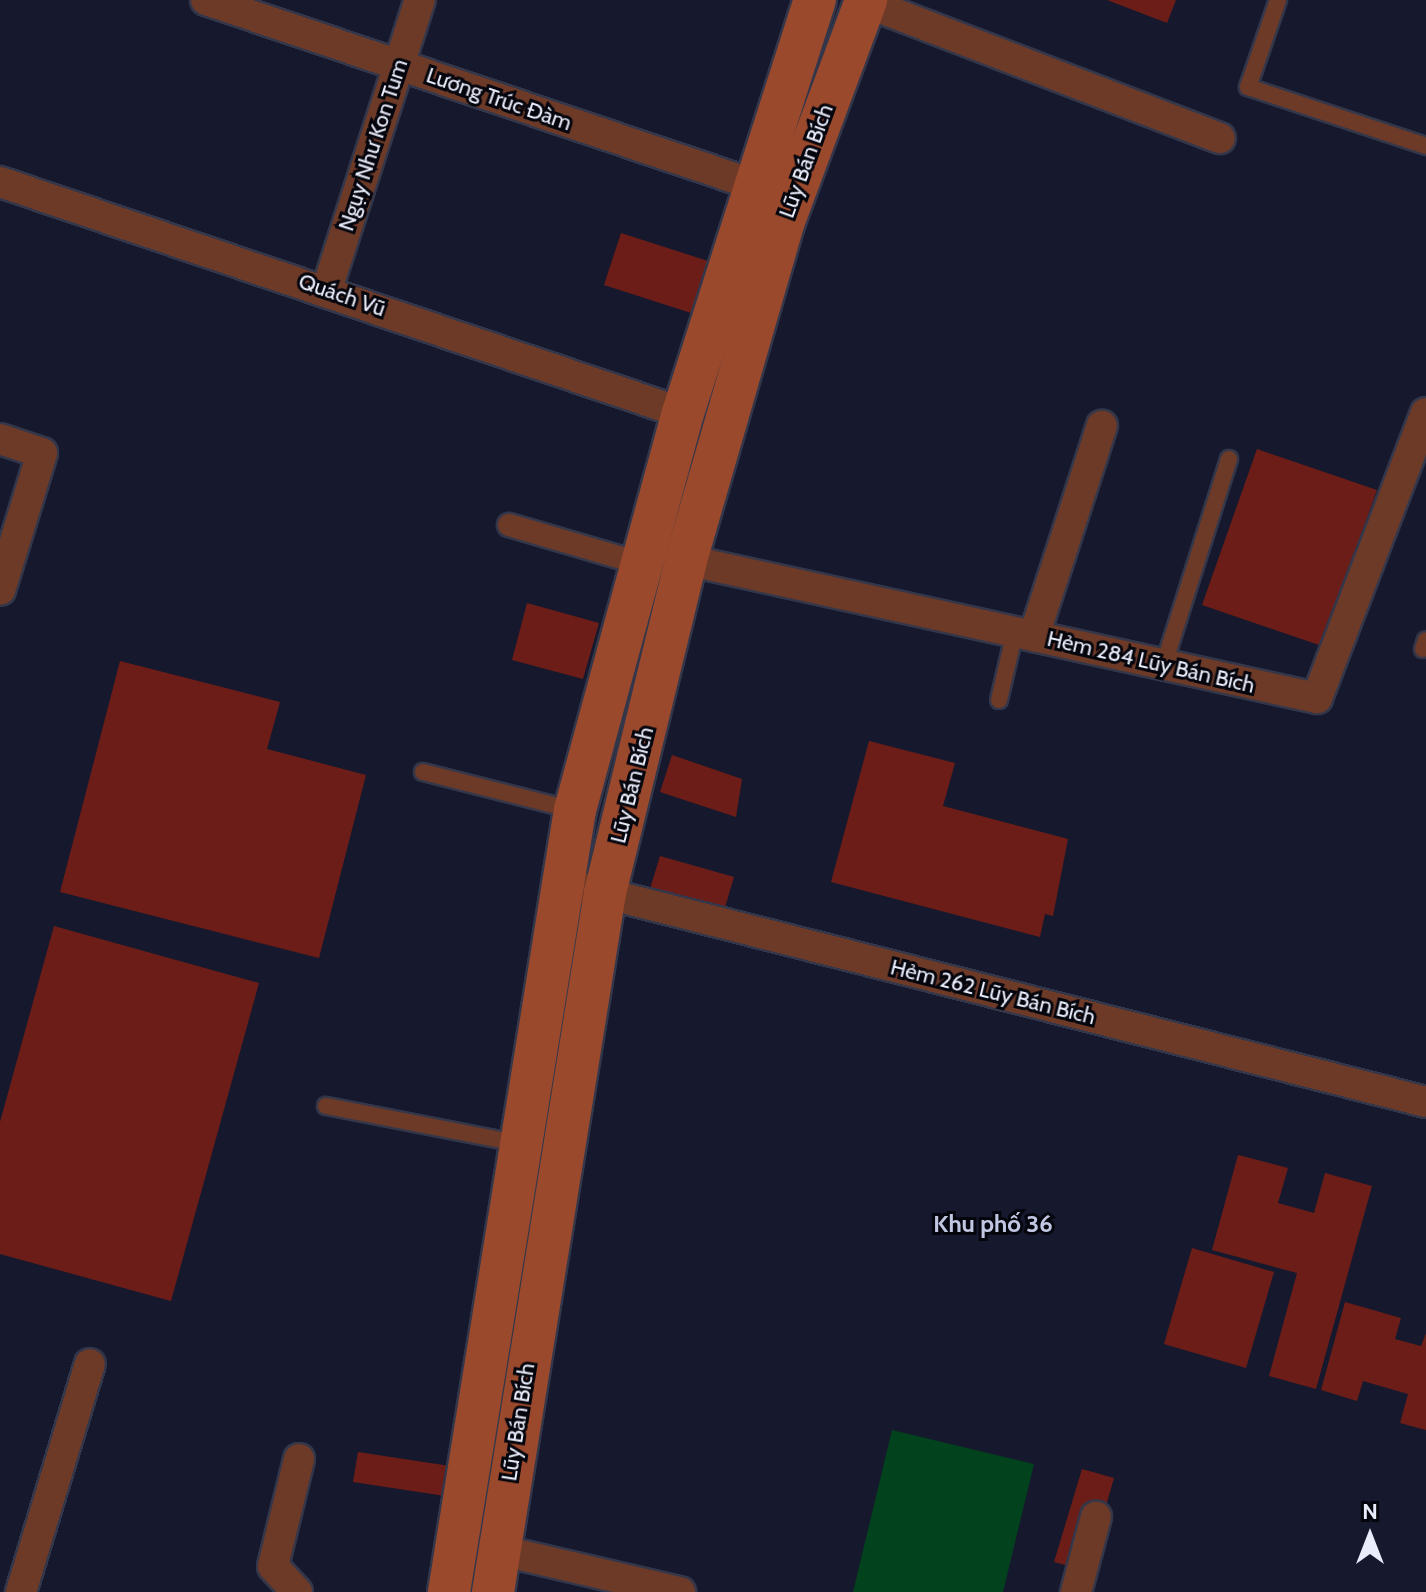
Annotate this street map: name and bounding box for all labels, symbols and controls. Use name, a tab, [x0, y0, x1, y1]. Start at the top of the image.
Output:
street label: Ngụy Như Kon Tum	[333, 56, 413, 234]
street label: Lương Trúc Đàm	[423, 62, 575, 136]
street label: Lũy Bán Bích	[773, 101, 839, 221]
street label: Quách Vũ	[295, 268, 389, 322]
street label: Hẻm 284 Lũy Bán Bích	[1045, 625, 1257, 699]
street label: Lũy Bán Bích	[605, 724, 659, 846]
street label: Hẻm 262 Lũy Bán Bích	[888, 954, 1098, 1030]
district label: Khu phố 36	[933, 1210, 1053, 1238]
street label: Lũy Bán Bích	[496, 1361, 540, 1483]
north arrow	[1330, 1496, 1410, 1576]
text: N	[1362, 1498, 1378, 1525]

